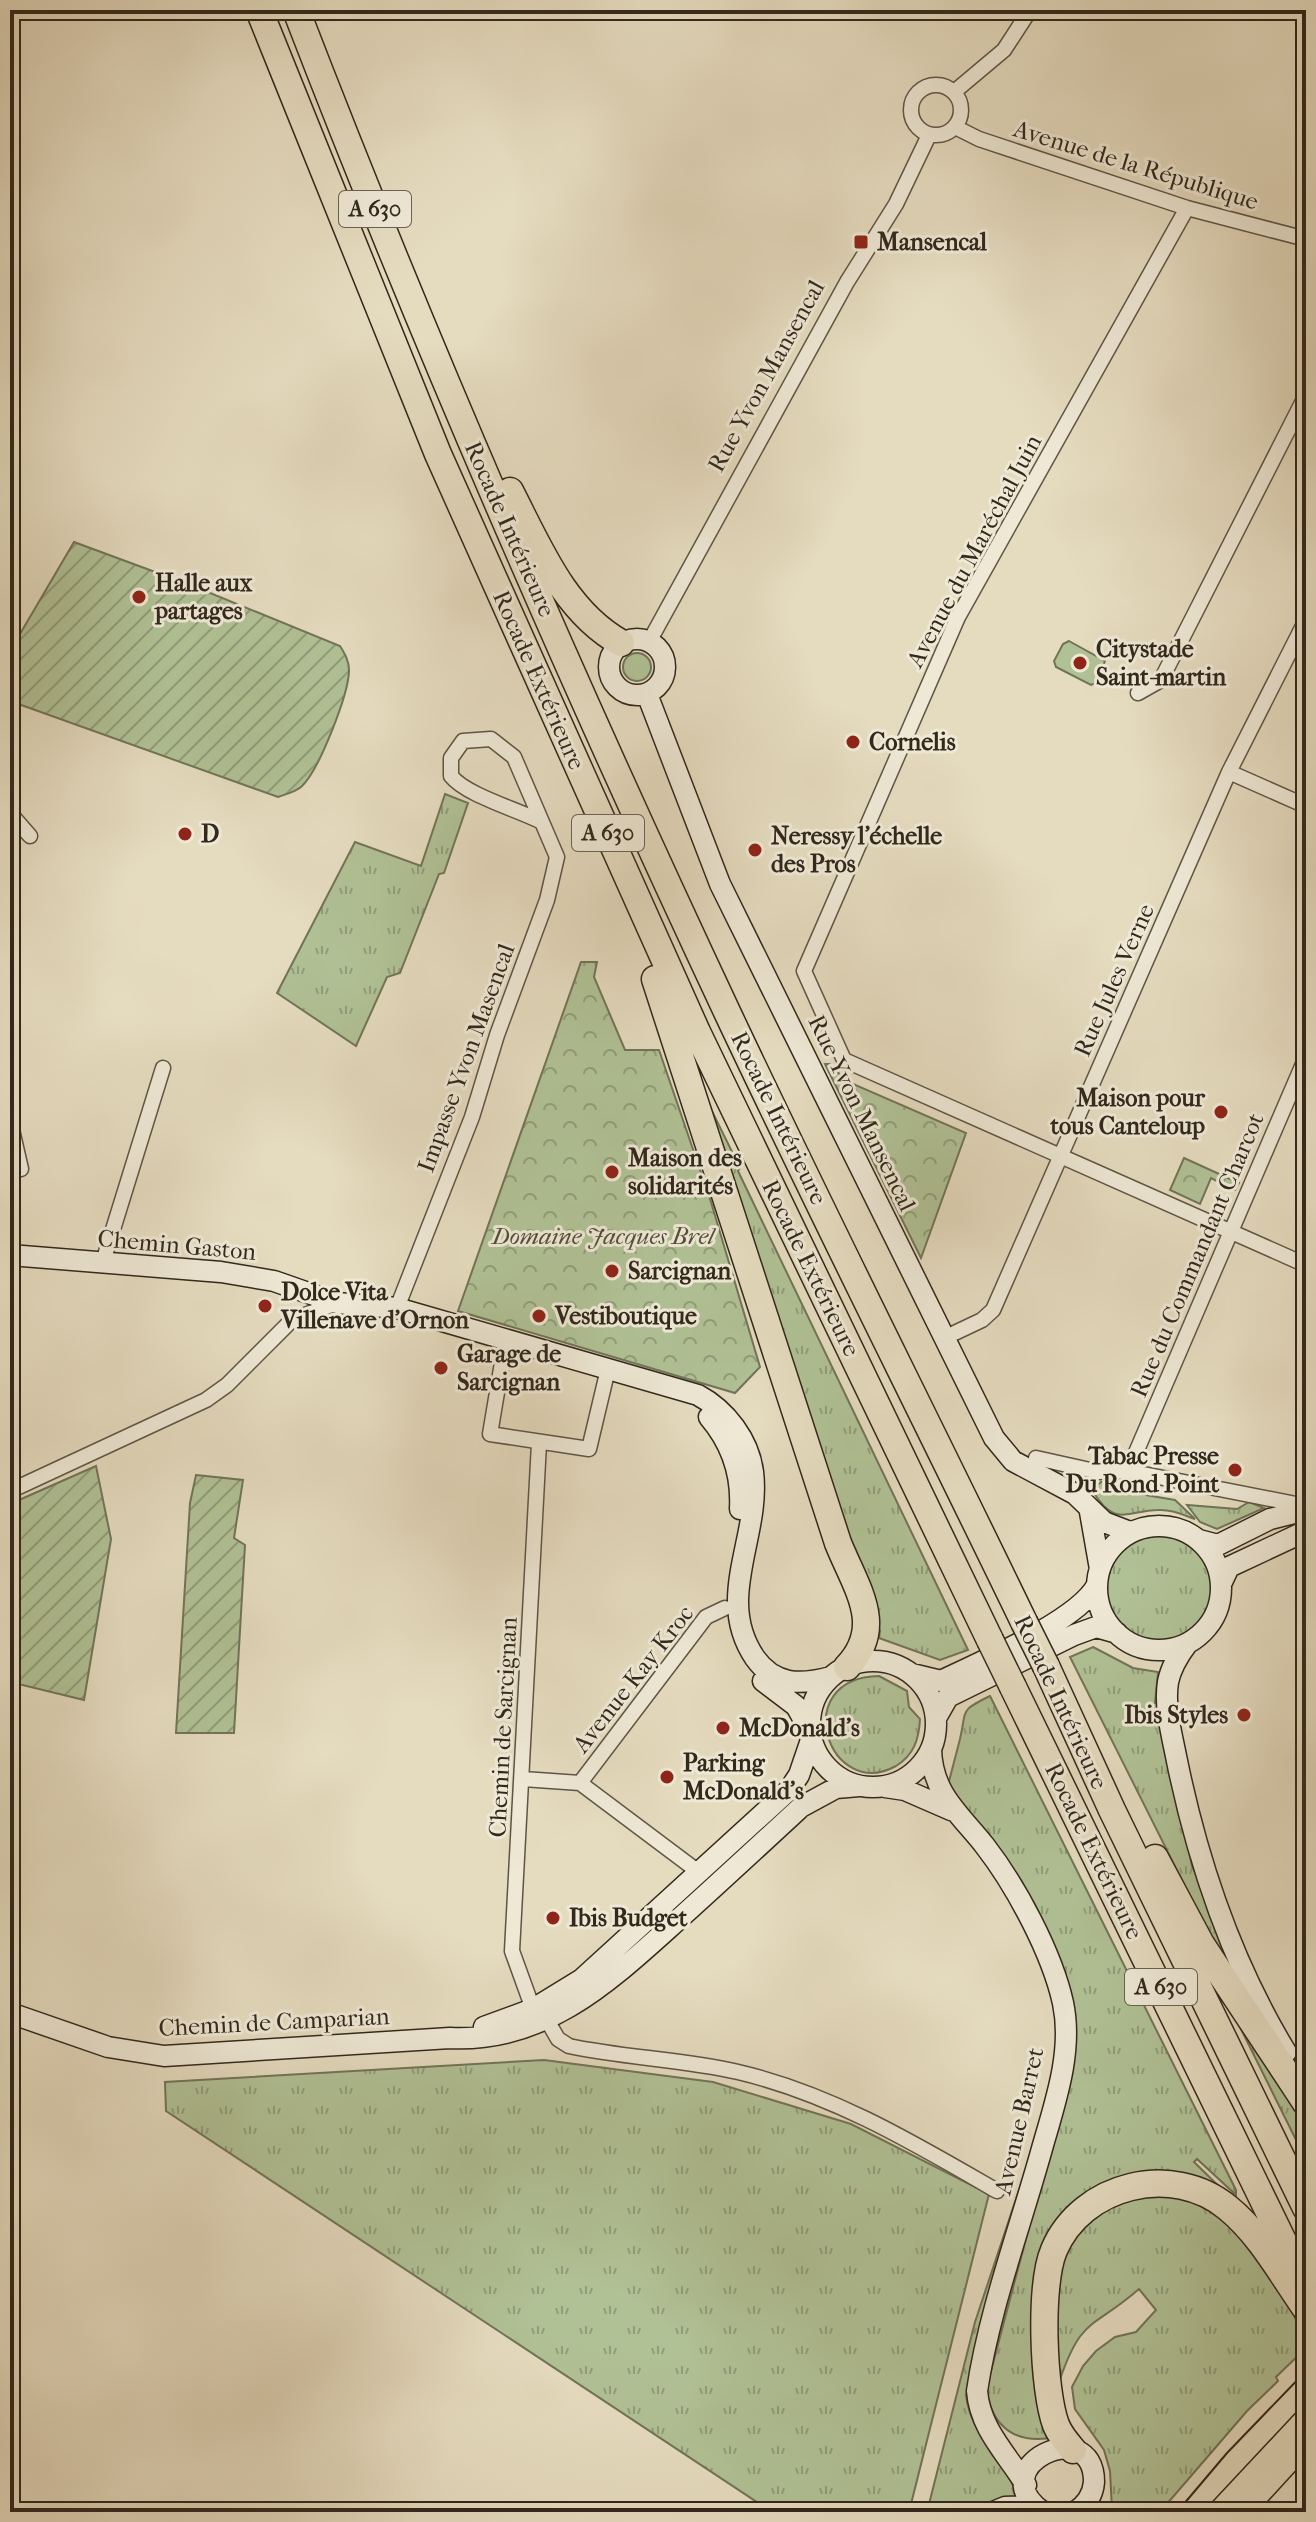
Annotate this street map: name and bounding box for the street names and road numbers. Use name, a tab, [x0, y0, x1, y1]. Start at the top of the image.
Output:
street label: Avenue de la République	[1009, 114, 1262, 216]
road number: A 630	[339, 191, 411, 227]
street label: Rue Yvon Mansencal	[702, 275, 830, 477]
street label: Avenue du Maréchal Juin	[900, 430, 1047, 673]
street label: Rocade Intérieure	[459, 437, 561, 621]
street label: Rocade Extérieure	[487, 586, 591, 774]
road number: A 630	[572, 815, 644, 851]
street label: Rue Jules Verne	[1068, 899, 1160, 1061]
street label: Impasse Yvon Masencal	[412, 940, 521, 1176]
street label: Rue Yvon Mansencal	[802, 1010, 922, 1216]
street label: Rocade Intérieure	[725, 1027, 833, 1209]
street label: Rue du Commandant Charcot	[1124, 1108, 1270, 1401]
street label: Rocade Extérieure	[756, 1175, 866, 1361]
street label: Chemin Gaston	[97, 1224, 257, 1266]
street label: Avenue Kay Kroc	[566, 1600, 699, 1759]
street label: Rocade Intérieure	[1008, 1610, 1114, 1794]
street label: Chemin de Sarcignan	[483, 1616, 523, 1838]
street label: Rocade Extérieure	[1039, 1758, 1149, 1944]
road number: A 630	[1125, 1969, 1197, 2005]
street label: Chemin de Camparian	[158, 2002, 390, 2042]
street label: Avenue Barret	[988, 2044, 1050, 2198]

